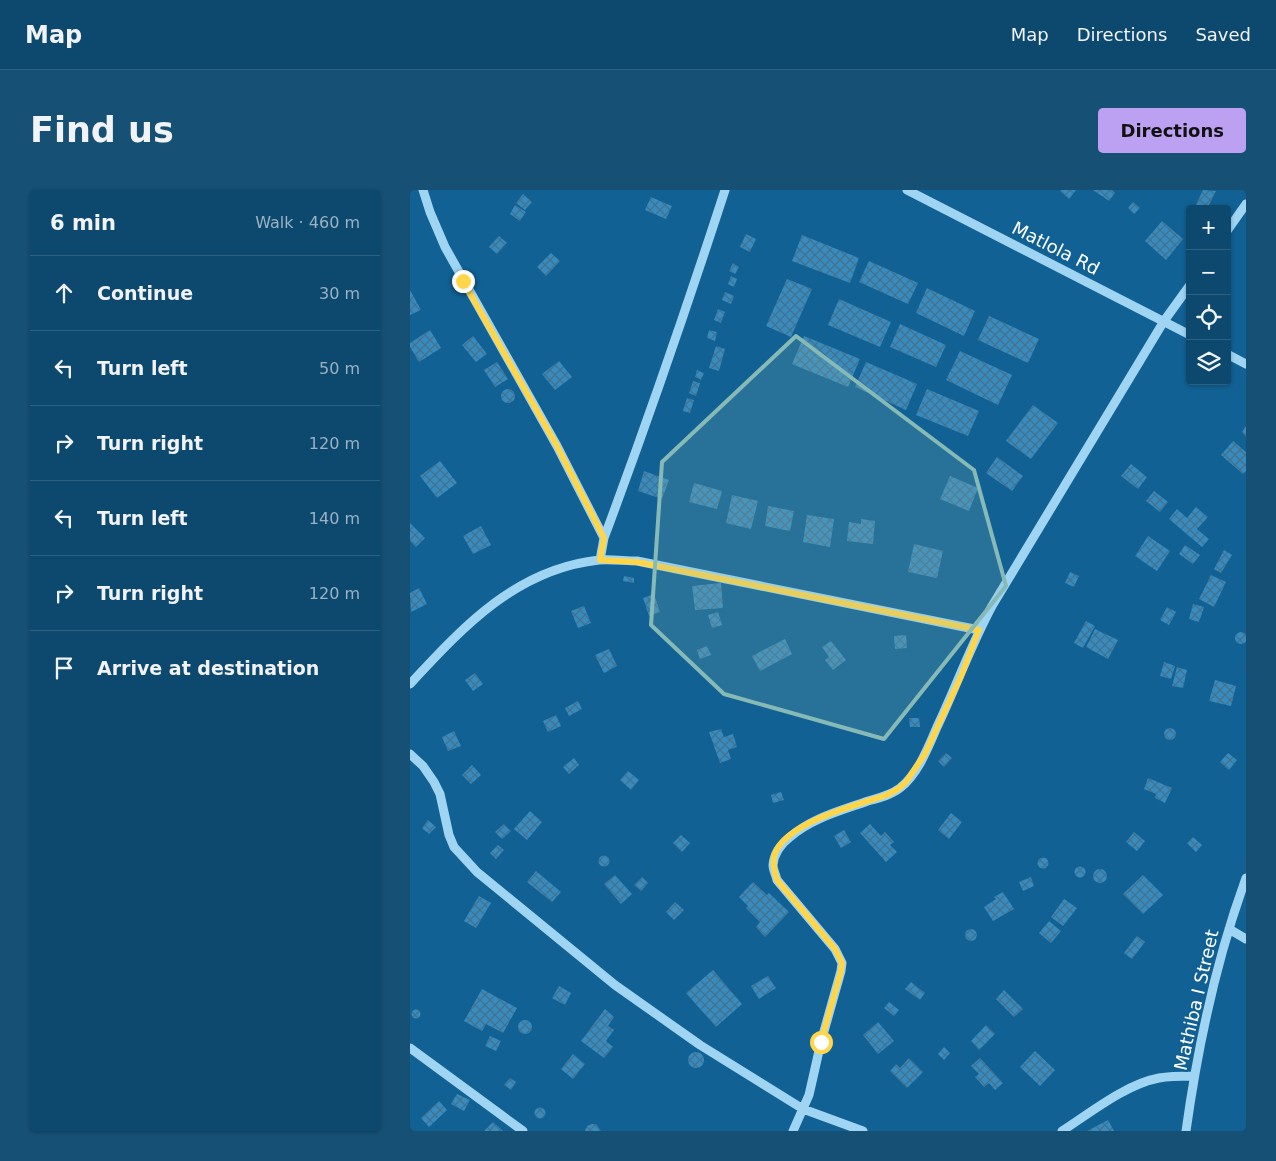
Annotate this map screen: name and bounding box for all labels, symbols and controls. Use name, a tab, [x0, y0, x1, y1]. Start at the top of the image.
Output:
text: Map	[25, 21, 82, 49]
text: Map	[1011, 24, 1049, 45]
text: Directions	[1077, 24, 1167, 45]
text: Saved	[1195, 24, 1251, 45]
button: Directions	[1098, 108, 1246, 153]
text: Find us	[30, 110, 174, 150]
map controls	[1186, 205, 1231, 385]
button: +	[1186, 205, 1231, 250]
text: 6 min	[50, 211, 116, 235]
text: Walk · 460 m	[255, 213, 360, 232]
street label: Matlola Rd	[1009, 217, 1103, 279]
button: −	[1186, 250, 1231, 295]
route end	[452, 270, 475, 293]
icon: ahead	[50, 279, 78, 307]
text: Continue	[97, 282, 193, 304]
text: 30 m	[319, 284, 360, 303]
button: locate	[1186, 295, 1231, 340]
button: layers	[1186, 340, 1231, 385]
icon: left	[50, 354, 78, 382]
text: Turn left	[97, 357, 188, 379]
text: 50 m	[319, 359, 360, 378]
icon: right	[50, 429, 78, 457]
text: Turn right	[97, 432, 203, 454]
text: 120 m	[309, 434, 360, 453]
icon: left	[50, 504, 78, 532]
text: Turn left	[97, 507, 188, 529]
text: 140 m	[309, 509, 360, 528]
icon: right	[50, 579, 78, 607]
text: Turn right	[97, 582, 203, 604]
text: 120 m	[309, 584, 360, 603]
icon: arrive	[50, 654, 78, 682]
text: Arrive at destination	[97, 657, 319, 679]
street label: Mathiba I Street	[1170, 928, 1222, 1072]
route start	[810, 1031, 833, 1054]

